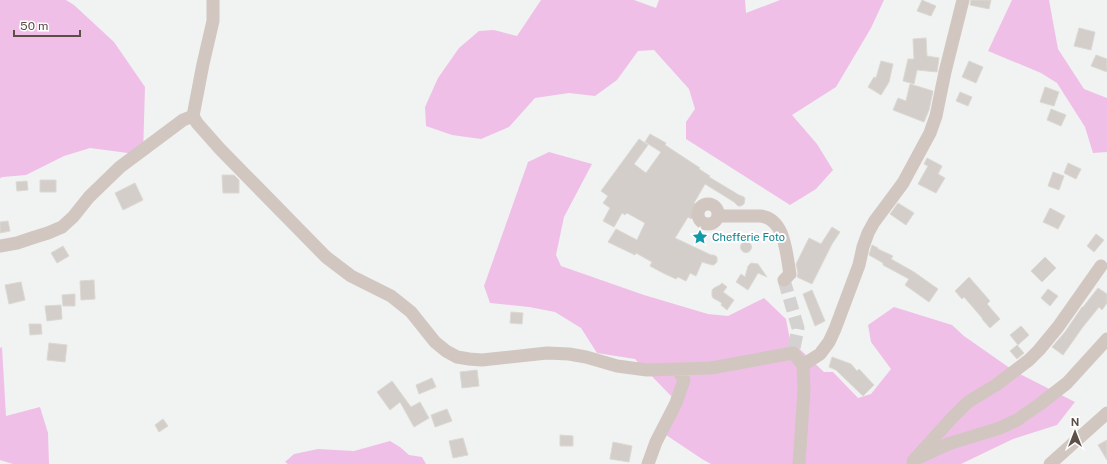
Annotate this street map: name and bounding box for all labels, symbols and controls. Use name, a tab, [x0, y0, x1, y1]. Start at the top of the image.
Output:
scale bar	[14, 12, 80, 38]
text: 50 m	[20, 19, 48, 33]
place icon: Chefferie Foto	[691, 228, 709, 246]
place label: Chefferie Foto	[712, 231, 785, 243]
north arrow	[1055, 412, 1095, 452]
text: N	[1071, 416, 1079, 428]

